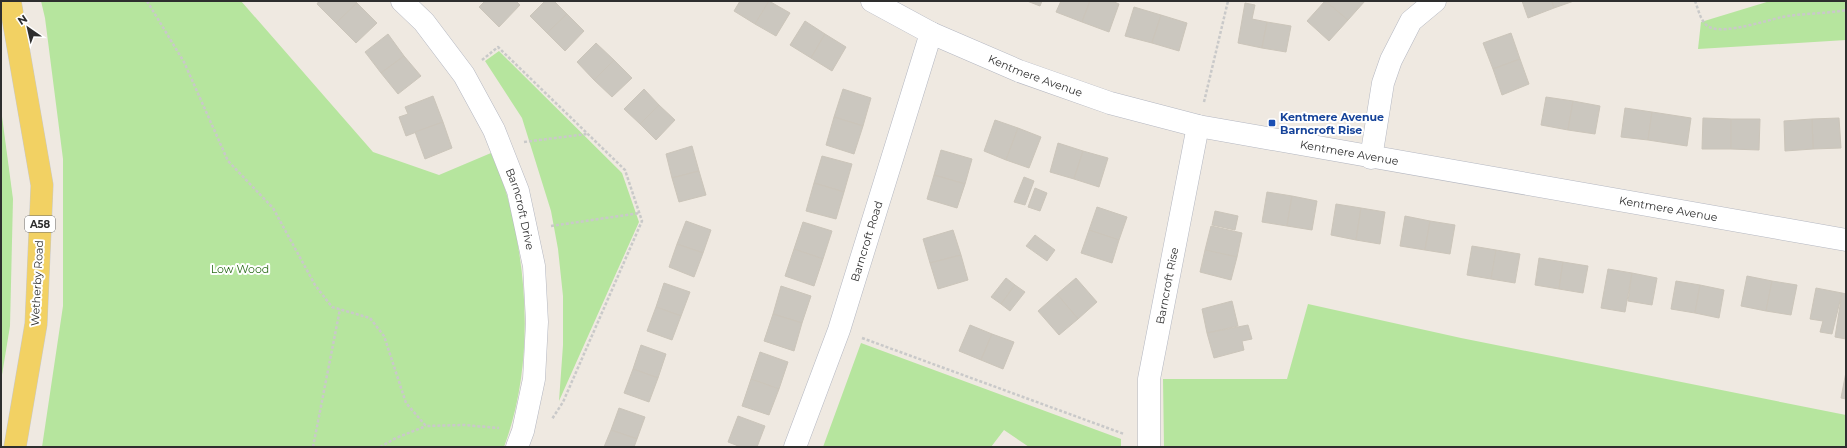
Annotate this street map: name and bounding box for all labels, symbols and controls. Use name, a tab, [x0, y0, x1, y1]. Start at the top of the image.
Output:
north arrow	[8, 8, 48, 48]
text: N	[15, 11, 30, 28]
street label: Kentmere Avenue	[986, 52, 1085, 100]
place label: Kentmere Avenue Barncroft Rise	[1280, 110, 1384, 137]
marker: Kentmere Avenue Barncroft Rise	[1267, 118, 1277, 128]
street label: Kentmere Avenue	[1299, 137, 1400, 168]
street label: Barncroft Drive	[503, 166, 537, 251]
street label: Kentmere Avenue	[1618, 193, 1719, 224]
street label: Barncroft Road	[847, 199, 886, 283]
road number: A58	[25, 216, 55, 232]
street label: Wetherby Road	[28, 240, 46, 326]
street label: Barncroft Rise	[1153, 246, 1181, 325]
park label: Low Wood	[211, 262, 269, 276]

